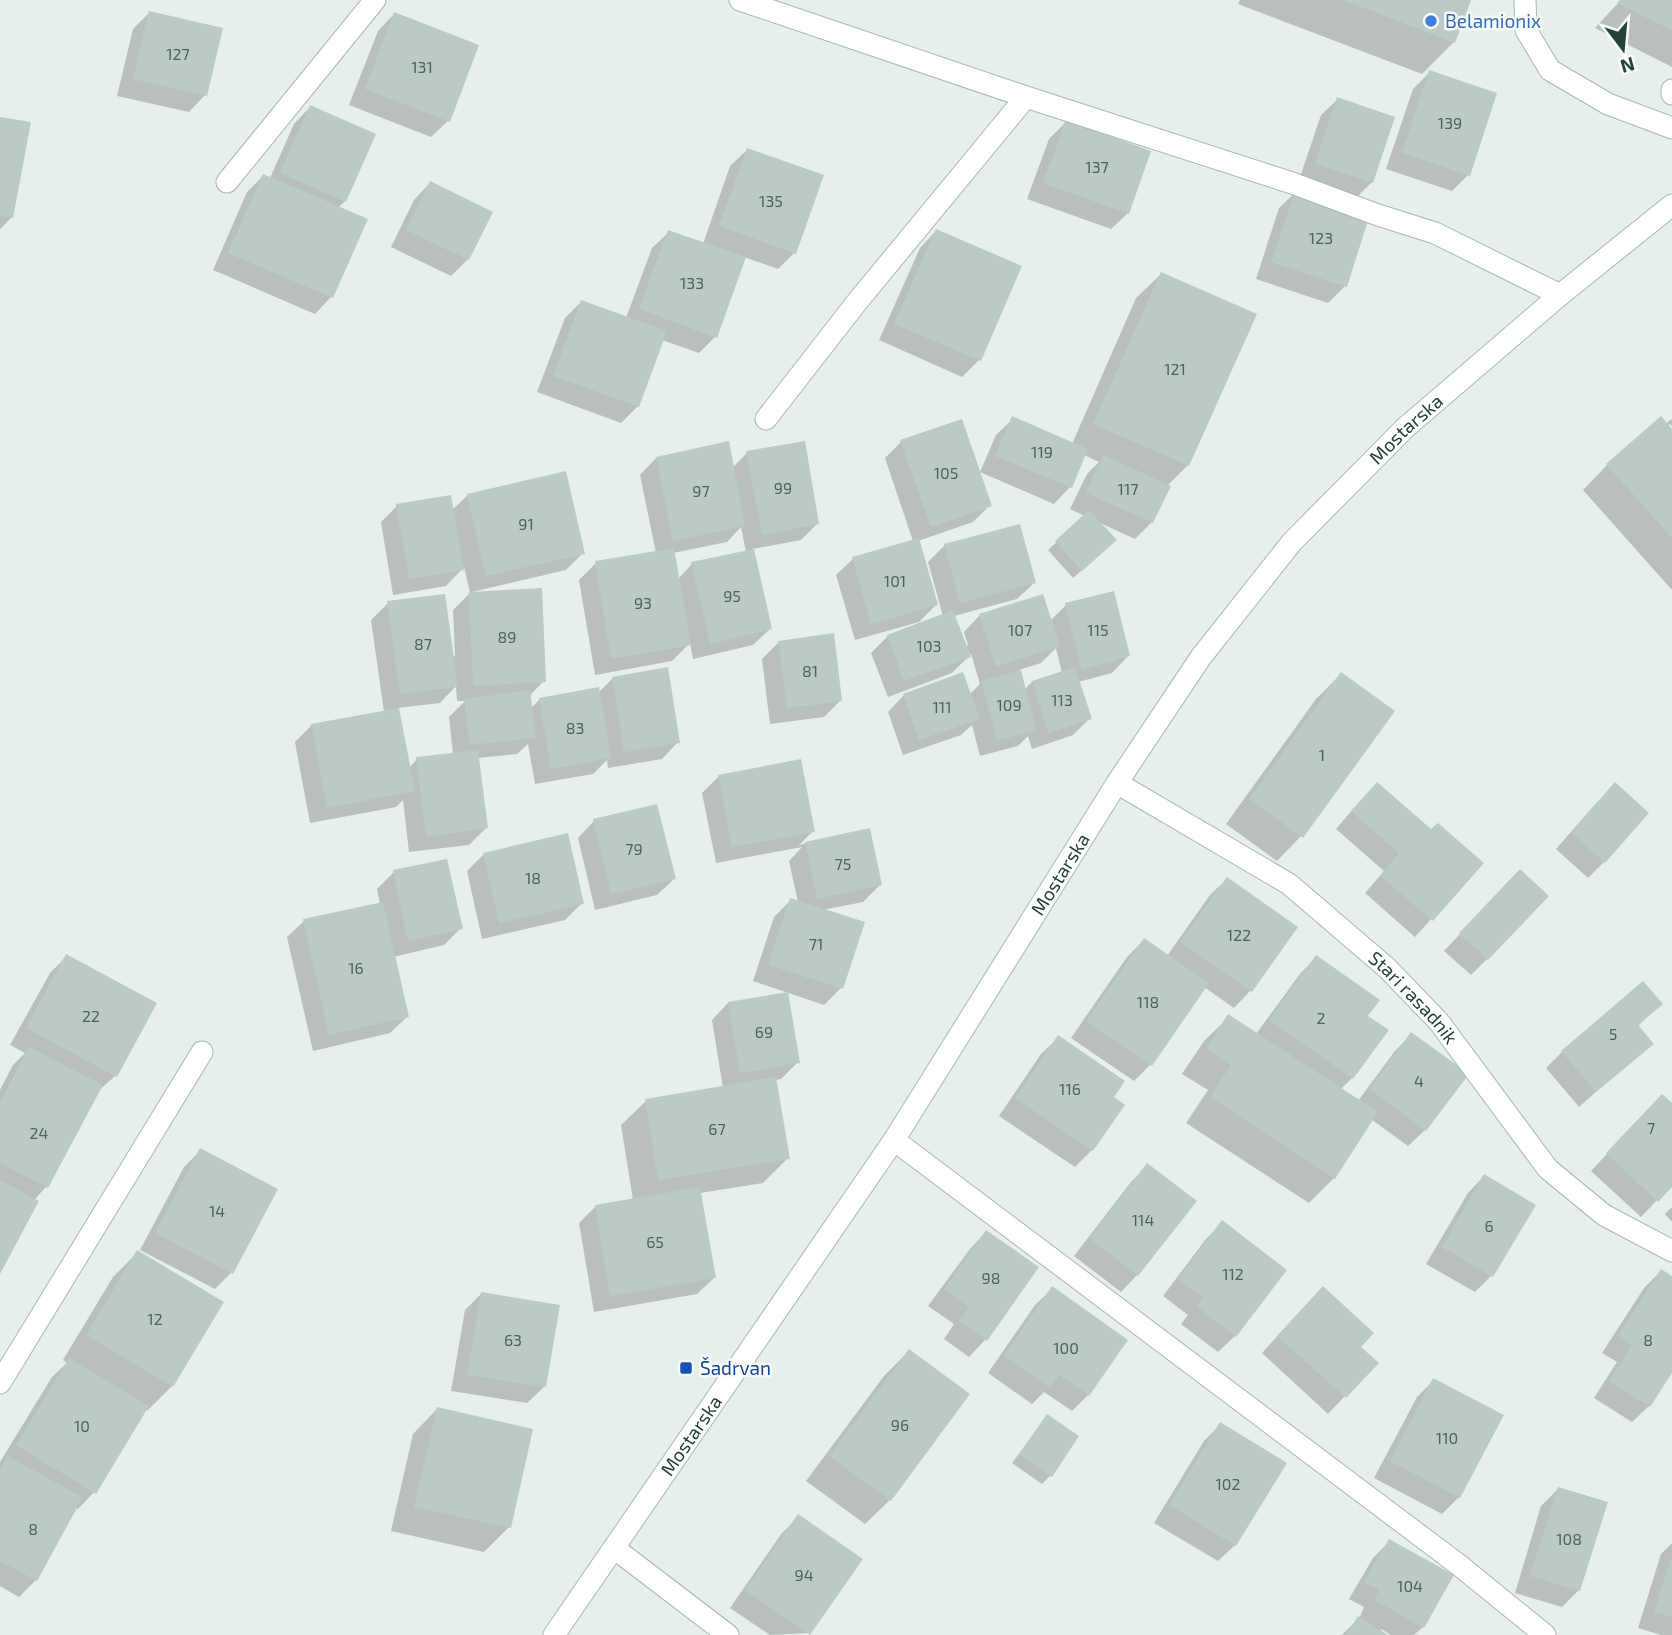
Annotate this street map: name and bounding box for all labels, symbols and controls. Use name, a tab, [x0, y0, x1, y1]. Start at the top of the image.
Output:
place label: Belamionix	[1445, 9, 1541, 32]
marker: Belamionix	[1423, 13, 1439, 29]
north arrow	[1588, 14, 1658, 84]
house number: 127	[166, 44, 190, 63]
text: N	[1618, 53, 1638, 79]
house number: 131	[411, 57, 433, 76]
house number: 139	[1438, 113, 1462, 132]
house number: 137	[1085, 157, 1109, 176]
house number: 135	[759, 191, 783, 210]
house number: 123	[1309, 228, 1333, 247]
house number: 133	[680, 273, 704, 292]
house number: 121	[1164, 359, 1186, 378]
street label: Mostarska	[1364, 389, 1447, 469]
house number: 119	[1031, 442, 1053, 461]
house number: 105	[934, 463, 958, 482]
house number: 99	[774, 478, 792, 497]
house number: 117	[1118, 479, 1138, 498]
house number: 97	[692, 481, 710, 500]
house number: 91	[518, 514, 534, 533]
house number: 101	[884, 571, 906, 590]
house number: 95	[723, 586, 741, 605]
house number: 93	[634, 593, 652, 612]
house number: 107	[1008, 620, 1032, 639]
house number: 115	[1087, 620, 1109, 639]
house number: 89	[498, 627, 516, 646]
house number: 87	[414, 634, 432, 653]
house number: 103	[917, 636, 941, 655]
house number: 81	[802, 661, 818, 680]
house number: 113	[1051, 690, 1073, 709]
house number: 109	[996, 695, 1022, 714]
house number: 111	[932, 697, 952, 716]
house number: 83	[566, 718, 584, 737]
house number: 1	[1319, 745, 1325, 764]
street label: Mostarska	[1025, 829, 1094, 919]
house number: 79	[625, 839, 643, 858]
house number: 75	[835, 854, 851, 873]
house number: 18	[525, 868, 541, 887]
house number: 122	[1227, 925, 1251, 944]
house number: 71	[809, 934, 823, 953]
street label: Stari rasadnik	[1365, 946, 1463, 1048]
house number: 16	[348, 958, 364, 977]
house number: 118	[1137, 992, 1159, 1011]
house number: 22	[82, 1006, 100, 1025]
house number: 2	[1317, 1008, 1326, 1027]
house number: 69	[755, 1022, 773, 1041]
house number: 5	[1609, 1024, 1617, 1043]
house number: 4	[1414, 1071, 1424, 1090]
house number: 116	[1059, 1079, 1081, 1098]
house number: 7	[1647, 1118, 1655, 1137]
house number: 67	[708, 1119, 726, 1138]
house number: 24	[30, 1123, 49, 1142]
house number: 14	[209, 1201, 225, 1220]
house number: 114	[1132, 1210, 1154, 1229]
house number: 6	[1484, 1216, 1494, 1235]
house number: 65	[646, 1232, 664, 1251]
house number: 112	[1222, 1264, 1244, 1283]
house number: 98	[982, 1268, 1000, 1287]
house number: 12	[147, 1309, 163, 1328]
house number: 63	[504, 1330, 522, 1349]
house number: 8	[1643, 1330, 1653, 1349]
house number: 100	[1053, 1338, 1079, 1357]
place label: Šadrvan	[700, 1356, 771, 1379]
marker: Šadrvan	[678, 1360, 694, 1376]
street label: Mostarska	[655, 1391, 726, 1480]
house number: 96	[891, 1415, 909, 1434]
house number: 10	[74, 1416, 90, 1435]
house number: 110	[1436, 1428, 1458, 1447]
house number: 102	[1215, 1474, 1241, 1493]
house number: 8	[28, 1519, 38, 1538]
house number: 108	[1556, 1529, 1582, 1548]
house number: 94	[795, 1565, 814, 1584]
house number: 104	[1397, 1576, 1423, 1595]

